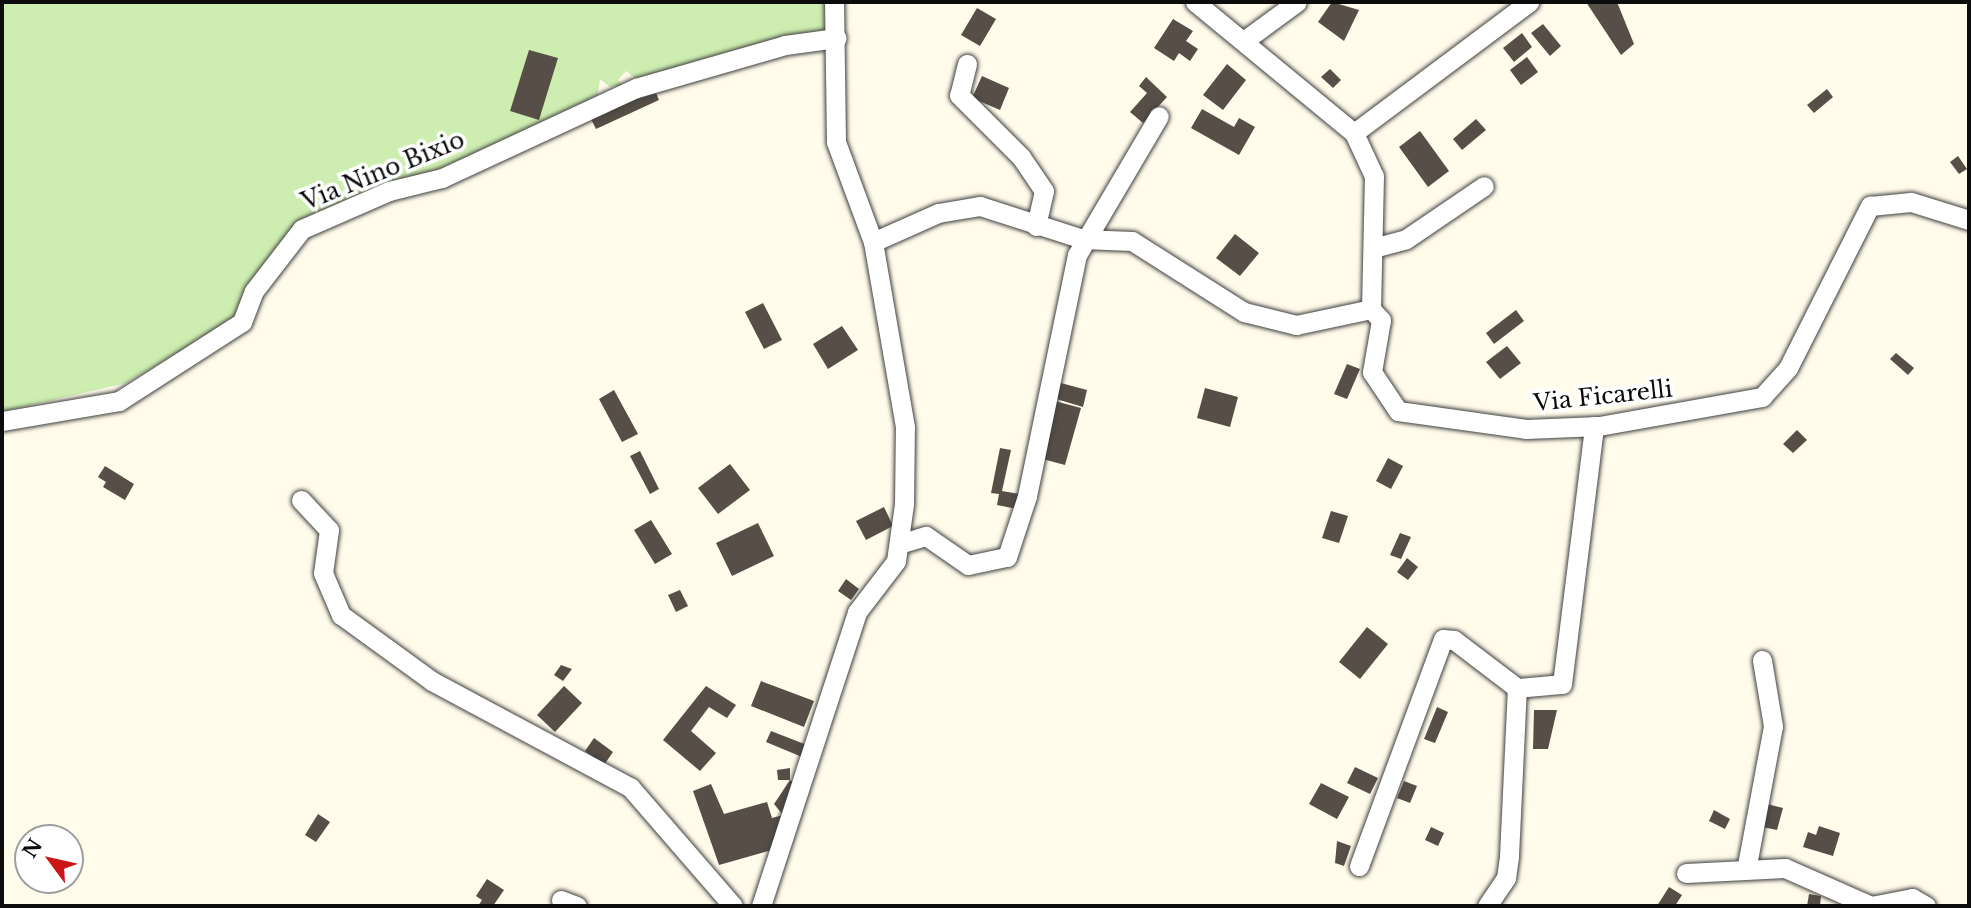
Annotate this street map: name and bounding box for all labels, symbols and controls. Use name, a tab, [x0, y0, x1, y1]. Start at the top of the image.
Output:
street label: Via Nino Bixio	[298, 126, 468, 216]
street label: Via Ficarelli	[1532, 375, 1674, 417]
north arrow	[14, 824, 84, 894]
text: N	[18, 835, 47, 862]

